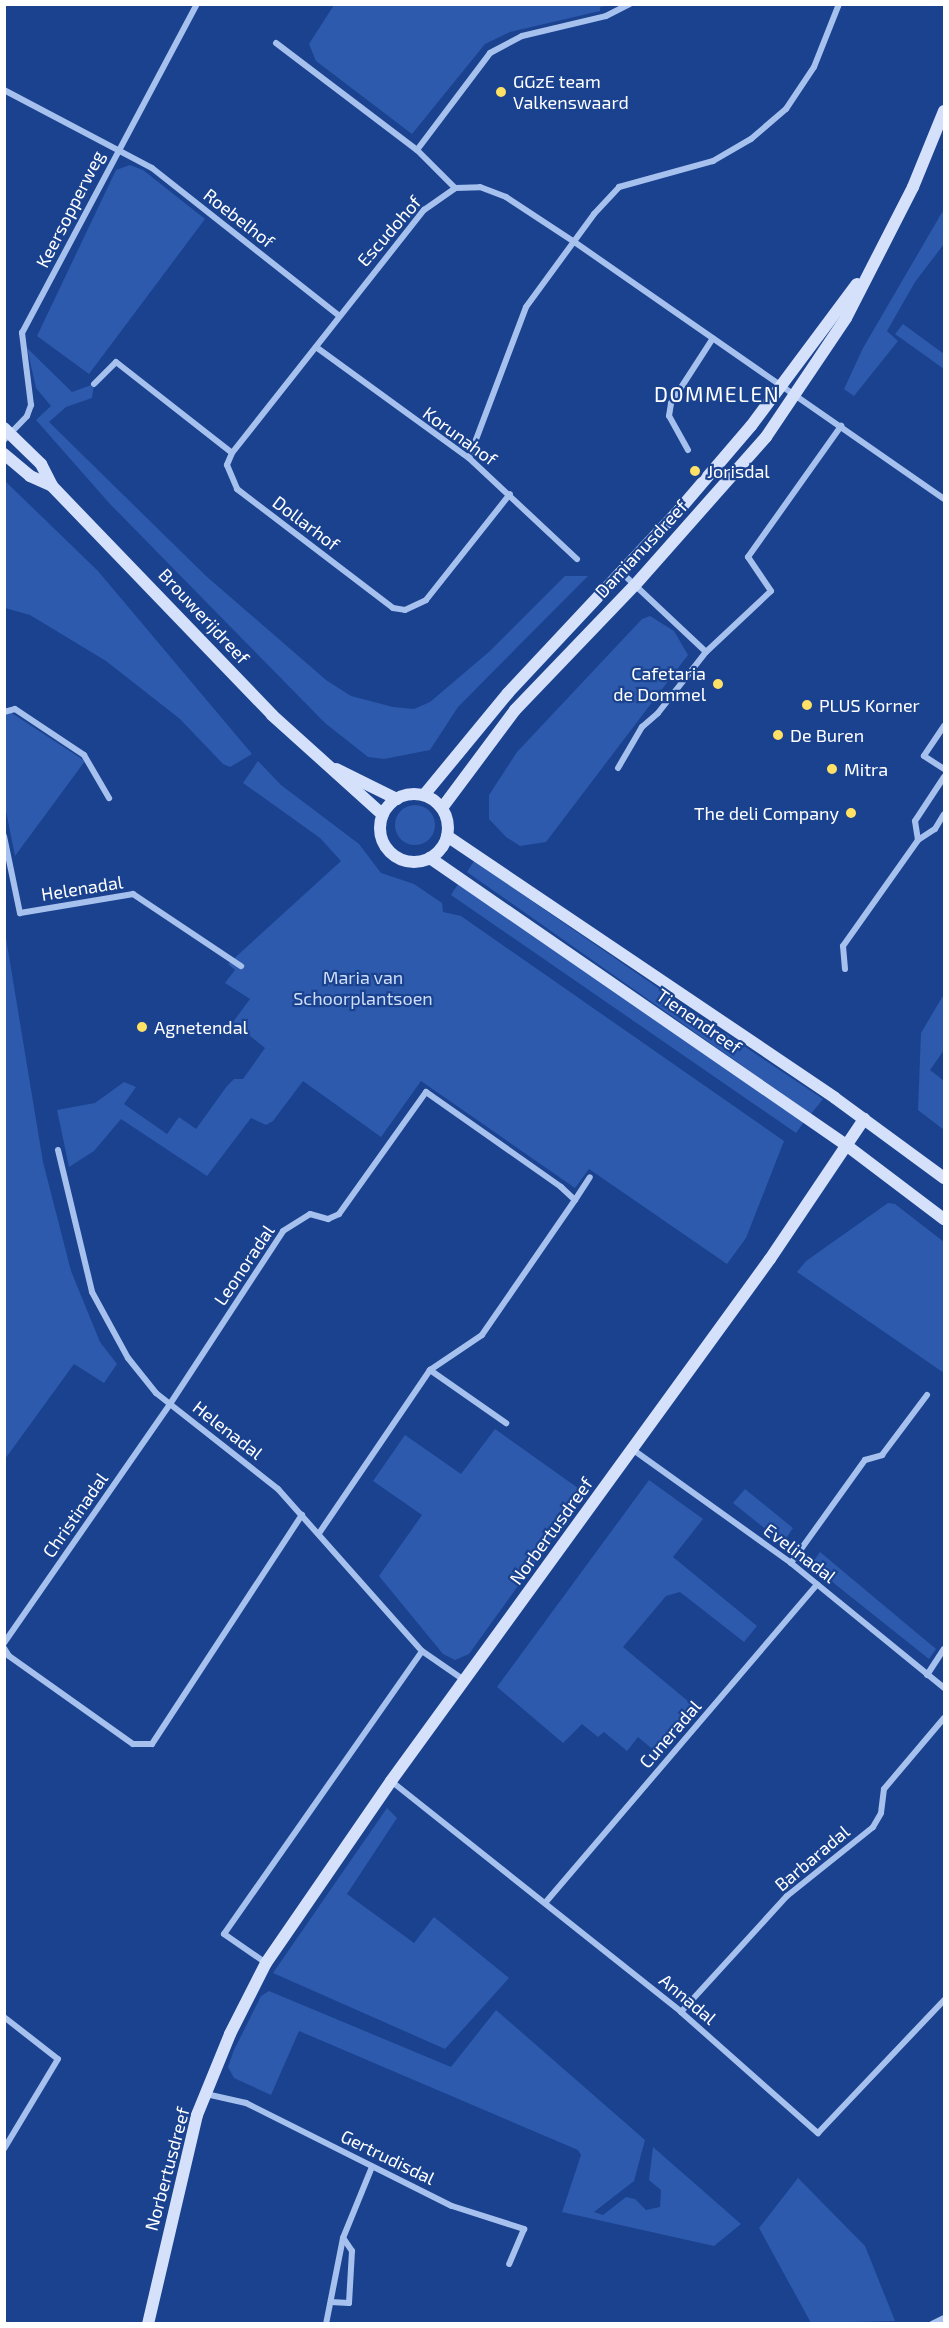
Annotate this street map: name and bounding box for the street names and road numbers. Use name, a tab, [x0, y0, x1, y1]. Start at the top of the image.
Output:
street label: Keersopperweg	[31, 147, 109, 271]
street label: Roebelhof	[199, 184, 279, 252]
street label: Escudohof	[353, 191, 425, 271]
street label: Korunahof	[419, 402, 501, 470]
street label: Dollarhof	[269, 491, 343, 555]
street label: Damianusdreef	[590, 496, 692, 602]
street label: Brouwerijdreef	[154, 564, 254, 668]
street label: Helenadal	[40, 871, 124, 905]
street label: Tienendreef	[652, 984, 746, 1058]
street label: Leonoradal	[209, 1221, 279, 1309]
street label: Helenadal	[189, 1396, 267, 1464]
street label: Christinadal	[38, 1468, 112, 1562]
street label: Norbertusdreef	[505, 1473, 597, 1589]
street label: Evelinadal	[760, 1519, 840, 1587]
street label: Cuneradal	[635, 1695, 705, 1773]
street label: Barbaradal	[770, 1820, 854, 1896]
street label: Annadal	[655, 1969, 721, 2029]
street label: Norbertusdreef	[140, 2105, 194, 2233]
street label: Gertrudisdal	[337, 2125, 439, 2189]

